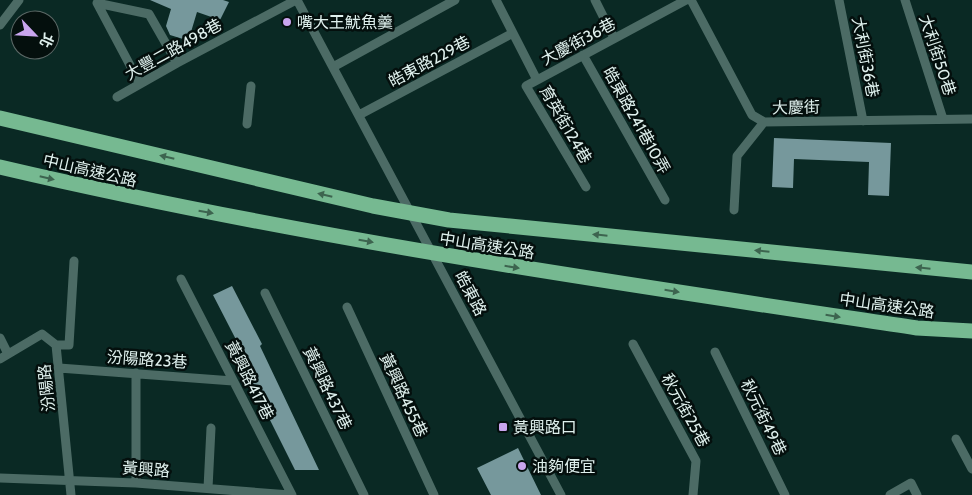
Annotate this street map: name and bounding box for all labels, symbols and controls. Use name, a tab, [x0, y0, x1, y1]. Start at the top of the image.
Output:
north arrow	[10, 10, 60, 60]
street label: 大利街50巷	[916, 12, 960, 98]
place label: 嘴大王魷魚羹	[297, 13, 393, 32]
street label: 大慶街36巷	[538, 14, 619, 69]
street label: 大豐二路498巷	[121, 15, 225, 84]
street label: 大利街36巷	[848, 15, 883, 99]
marker: 嘴大王魷魚羹	[281, 16, 293, 28]
text: 北	[36, 30, 58, 51]
street label: 皓東路229巷	[385, 32, 473, 91]
street label: 皓東路241巷10弄	[599, 63, 674, 177]
street label: 育英街124巷	[536, 82, 596, 167]
street label: 大慶街	[772, 98, 820, 117]
street label: 中山高速公路	[41, 150, 139, 191]
one-way arrow	[160, 153, 175, 161]
one-way arrow	[40, 174, 55, 182]
one-way arrow	[318, 191, 333, 199]
one-way arrow	[199, 208, 214, 216]
street label: 中山高速公路	[438, 229, 536, 262]
one-way arrow	[592, 231, 608, 239]
one-way arrow	[359, 238, 375, 246]
one-way arrow	[753, 247, 769, 255]
one-way arrow	[504, 263, 520, 271]
one-way arrow	[915, 263, 931, 271]
street label: 皓東路	[451, 268, 490, 319]
one-way arrow	[665, 287, 681, 295]
street label: 中山高速公路	[838, 289, 936, 322]
one-way arrow	[825, 312, 841, 320]
street label: 黃興路417巷	[221, 337, 278, 423]
street label: 黃興路437巷	[299, 344, 356, 433]
street label: 汾陽路23巷	[106, 347, 188, 372]
street label: 黃興路455巷	[376, 350, 431, 440]
street label: 汾陽路	[35, 363, 58, 413]
street label: 秋元街25巷	[658, 370, 714, 450]
street label: 秋元街49巷	[737, 376, 790, 458]
place label: 黃興路口	[513, 418, 577, 437]
marker: 黃興路口	[497, 421, 509, 433]
place label: 油夠便宜	[532, 457, 596, 476]
street label: 黃興路	[121, 458, 171, 481]
marker: 油夠便宜	[516, 460, 528, 472]

